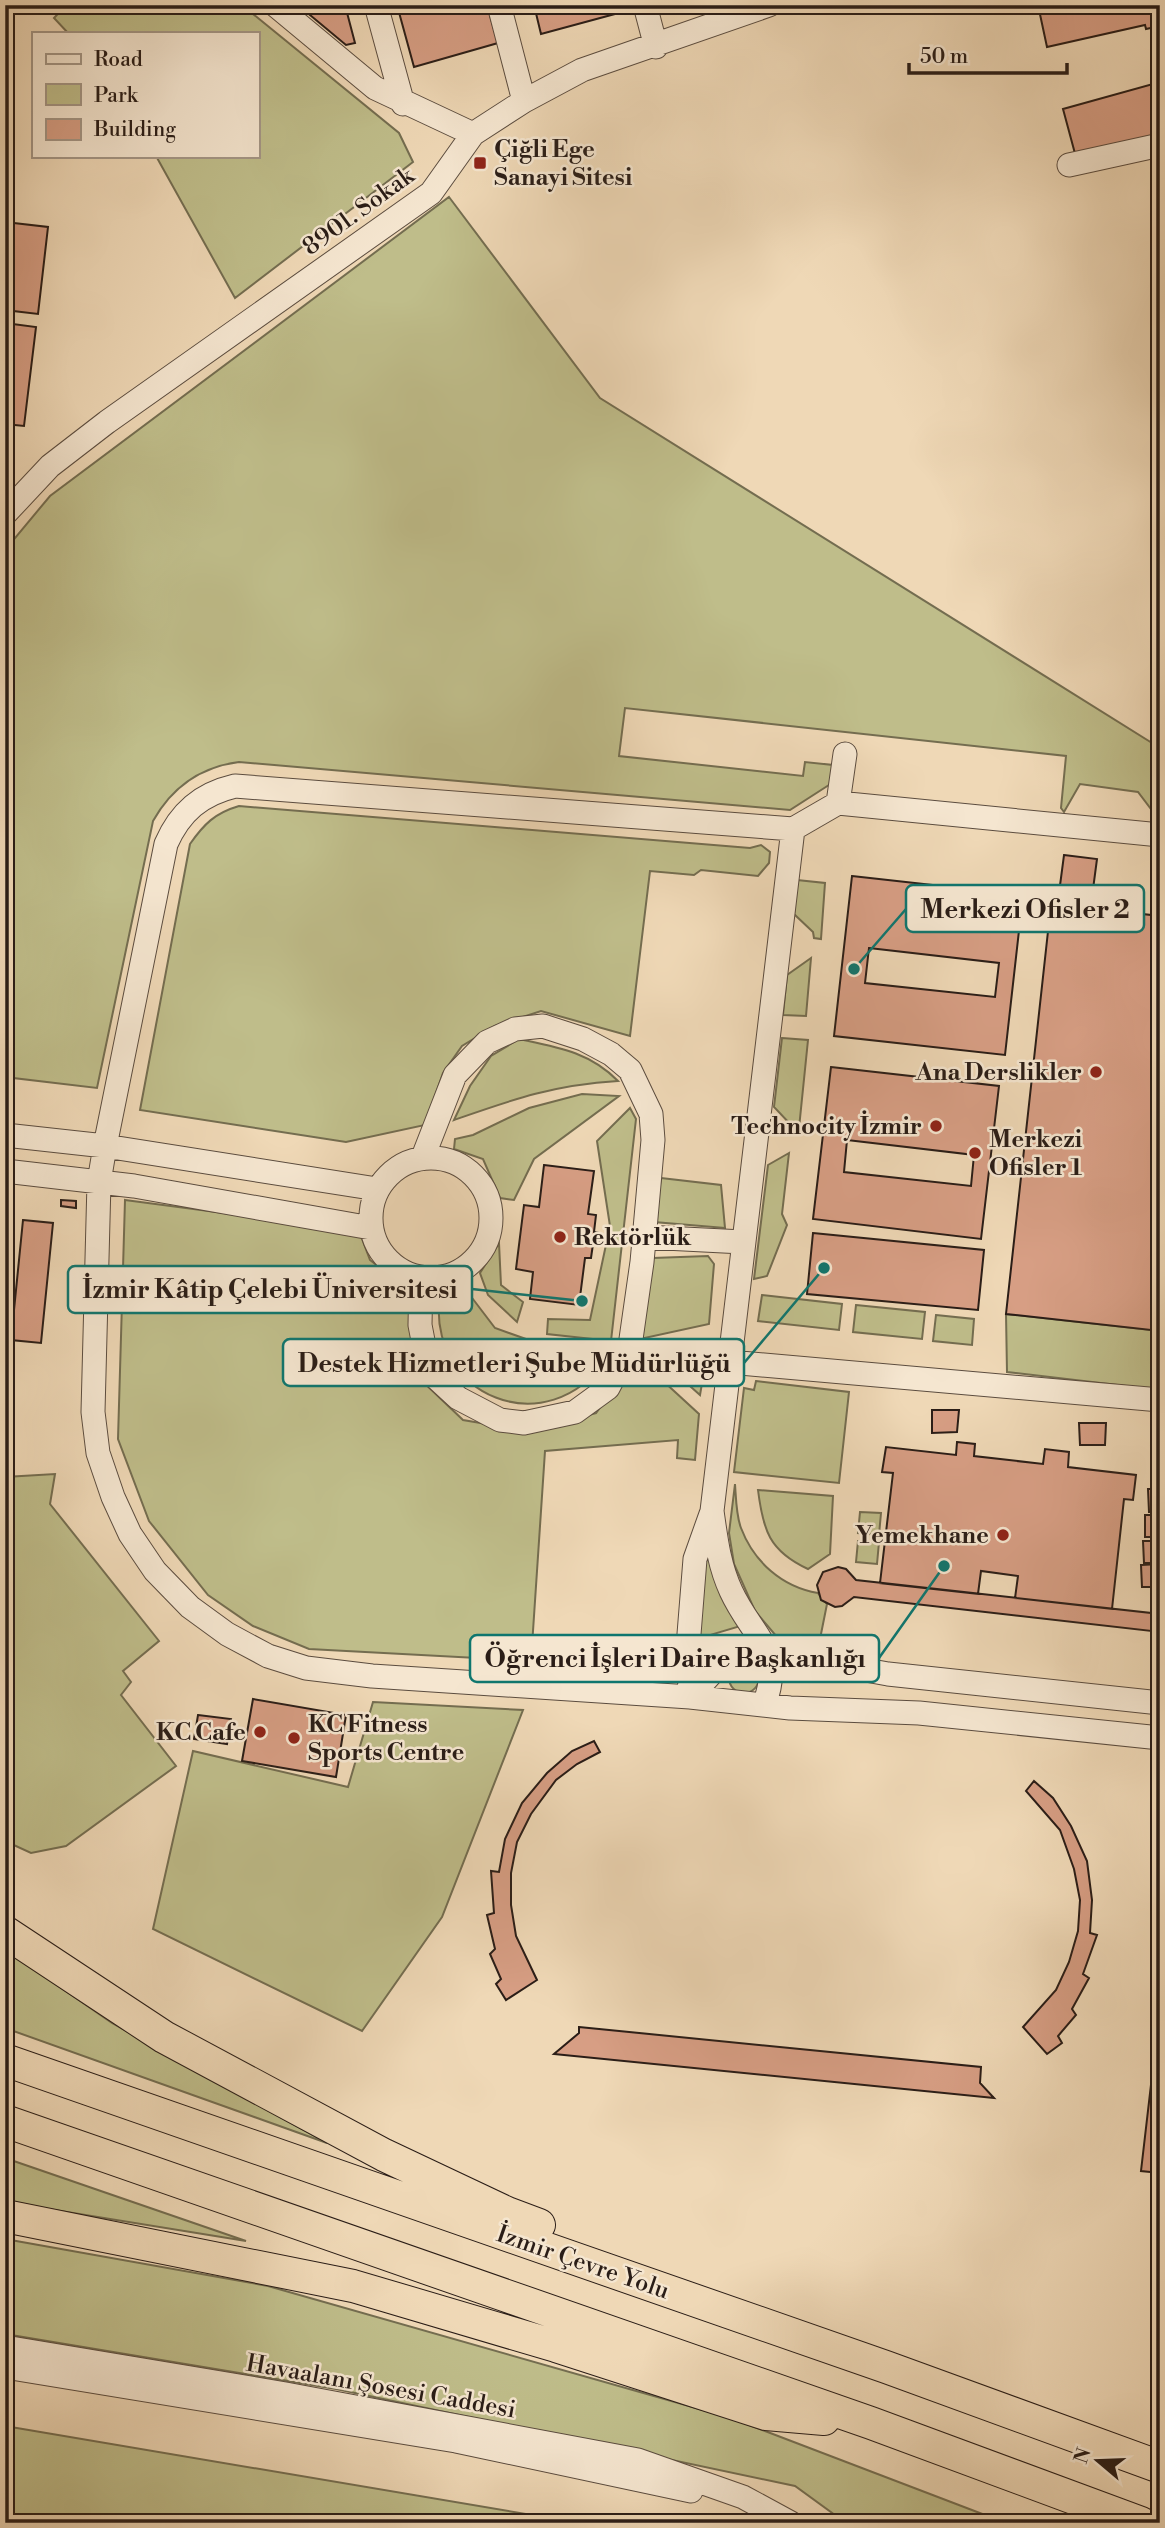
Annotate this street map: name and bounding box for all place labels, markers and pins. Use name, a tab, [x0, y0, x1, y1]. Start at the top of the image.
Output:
place label: Çiğli Ege Sanayi Sitesi	[494, 135, 633, 193]
marker: Çiğli Ege Sanayi Sitesi	[472, 155, 488, 171]
callout: Merkezi Ofisler 2	[906, 885, 1144, 932]
place label: Ana Derslikler	[914, 1058, 1082, 1088]
marker: Ana Derslikler	[1088, 1064, 1104, 1080]
place label: Technocity İzmir	[731, 1110, 922, 1142]
marker: Technocity İzmir	[928, 1118, 944, 1134]
place label: Merkezi Ofisler 1	[989, 1125, 1083, 1183]
marker: Merkezi Ofisler 1	[967, 1145, 983, 1161]
place label: Rektörlük	[574, 1223, 692, 1253]
marker: Rektörlük	[552, 1229, 568, 1245]
callout: İzmir Kâtip Çelebi Üniversitesi	[68, 1266, 472, 1313]
callout: Destek Hizmetleri Şube Müdürlüğü	[283, 1339, 744, 1386]
place label: Yemekhane	[855, 1521, 989, 1551]
marker: Yemekhane	[995, 1527, 1011, 1543]
callout: Öğrenci İşleri Daire Başkanlığı	[470, 1635, 879, 1682]
place label: KC Fitness Sports Centre	[308, 1710, 465, 1768]
place label: KC Cafe	[156, 1718, 246, 1748]
marker: KC Cafe	[252, 1724, 268, 1740]
marker: KC Fitness Sports Centre	[286, 1730, 302, 1746]

